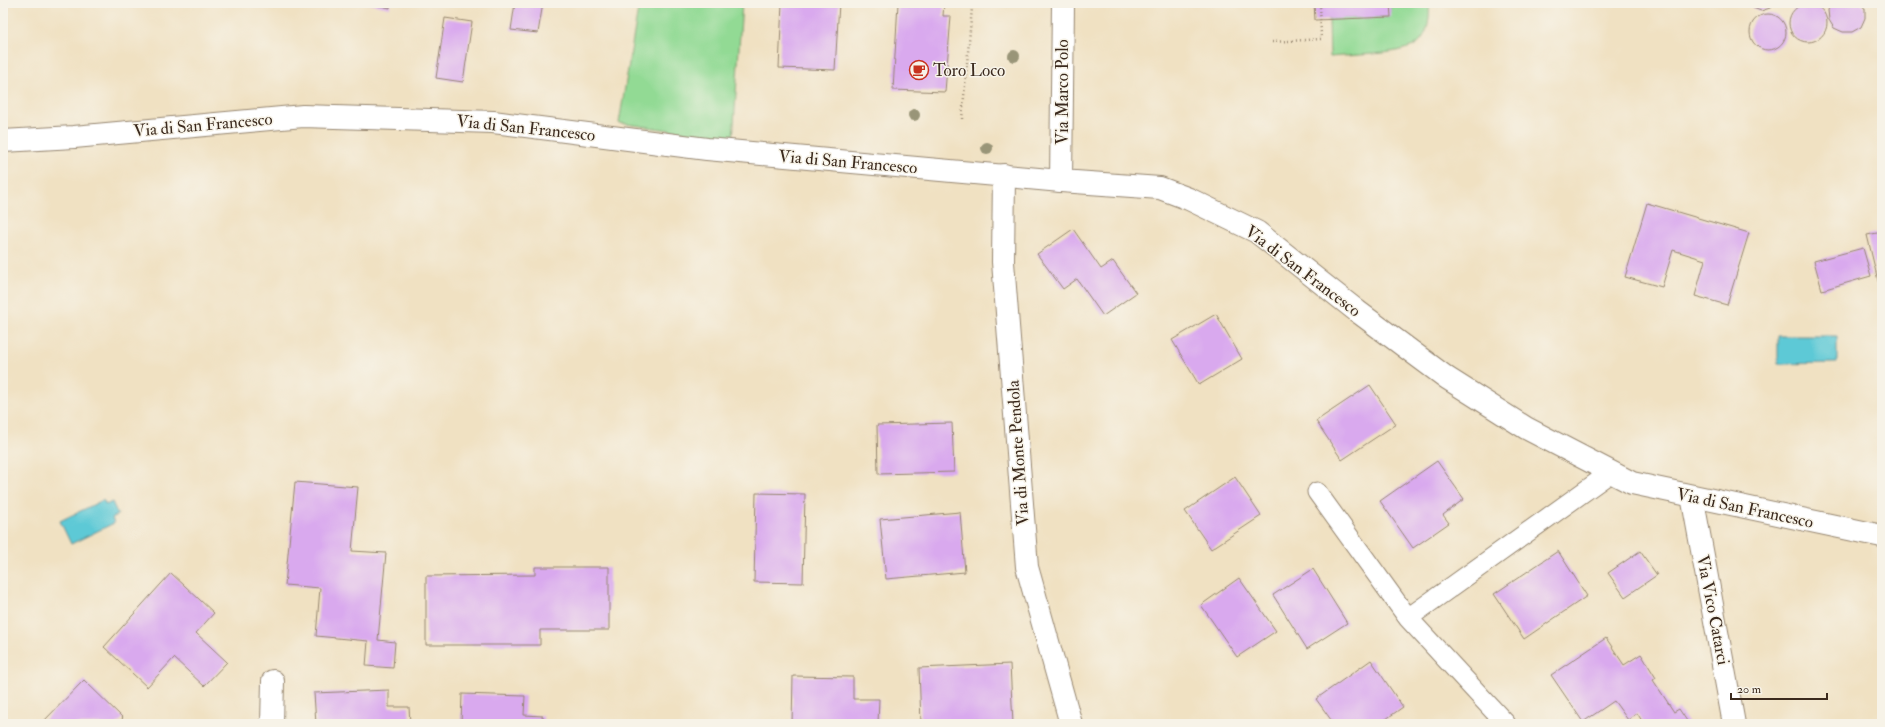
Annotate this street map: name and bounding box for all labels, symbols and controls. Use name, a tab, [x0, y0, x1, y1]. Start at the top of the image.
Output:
street label: Via Marco Polo	[1052, 39, 1073, 145]
cafe icon: Toro Loco	[908, 59, 930, 81]
place label: Toro Loco	[933, 60, 1005, 81]
street label: Via di San Francesco	[133, 108, 273, 142]
street label: Via di San Francesco	[456, 110, 596, 146]
street label: Via di San Francesco	[778, 145, 918, 179]
street label: Via di San Francesco	[1241, 221, 1365, 321]
street label: Via di Monte Pendola	[1002, 379, 1034, 526]
street label: Via di San Francesco	[1675, 483, 1815, 533]
street label: Via Vico Catarci	[1692, 553, 1734, 667]
scale bar	[1731, 675, 1827, 701]
text: 20 m	[1737, 682, 1762, 697]

